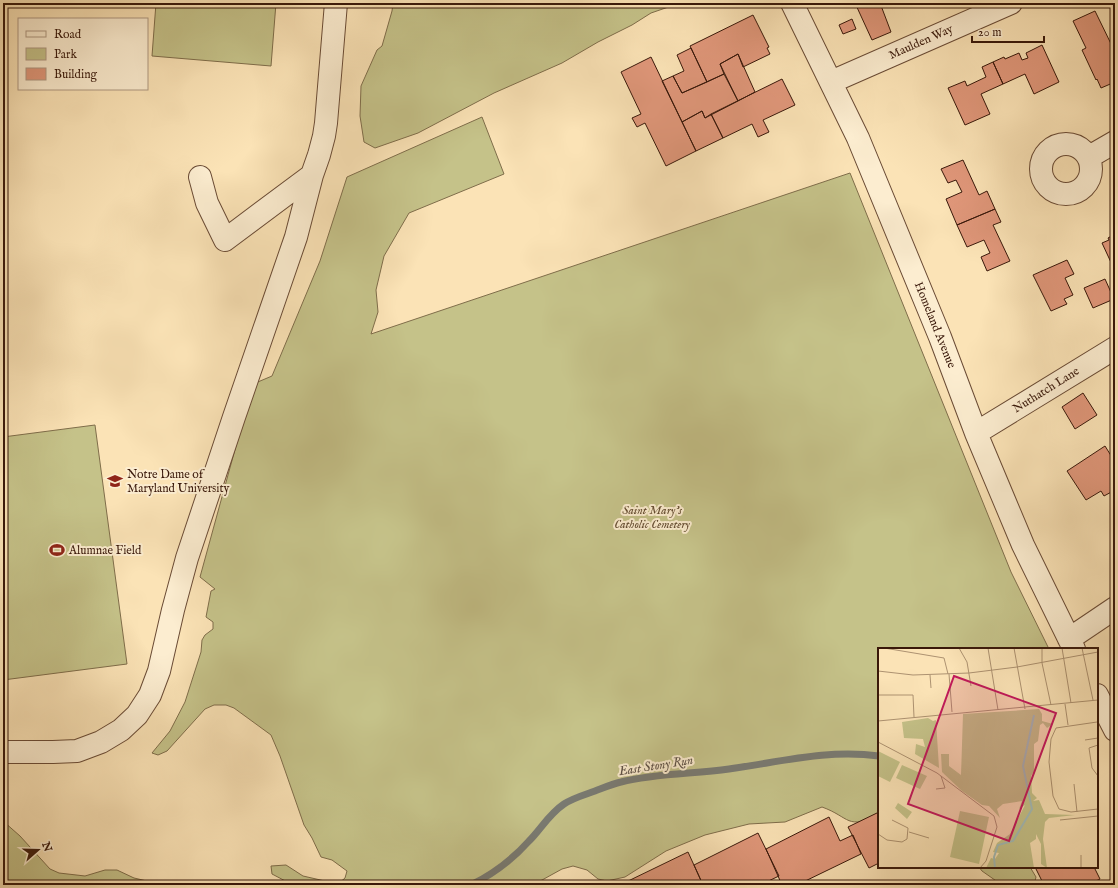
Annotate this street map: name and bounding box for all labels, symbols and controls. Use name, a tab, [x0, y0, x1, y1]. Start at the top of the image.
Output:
legend	[18, 18, 148, 90]
scale bar	[972, 18, 1044, 44]
street label: Maulden Way	[887, 21, 955, 63]
text: 20 m	[978, 25, 1001, 40]
text: Road	[54, 27, 82, 42]
text: Park	[54, 47, 77, 62]
text: Building	[54, 67, 98, 82]
street label: Homeland Avenue	[911, 280, 959, 371]
street label: Nuthatch Lane	[1010, 363, 1083, 416]
place label: Notre Dame of Maryland University	[127, 467, 230, 496]
school or university icon: Notre Dame of Maryland University	[106, 472, 124, 490]
park label: Saint Mary's Catholic Cemetery	[614, 503, 690, 532]
sports icon: Alumnae Field	[48, 541, 66, 559]
place label: Alumnae Field	[68, 543, 142, 558]
inset map	[878, 648, 1098, 868]
water label: East Stony Run	[617, 752, 694, 780]
north arrow	[18, 830, 58, 870]
text: N	[38, 839, 55, 854]

